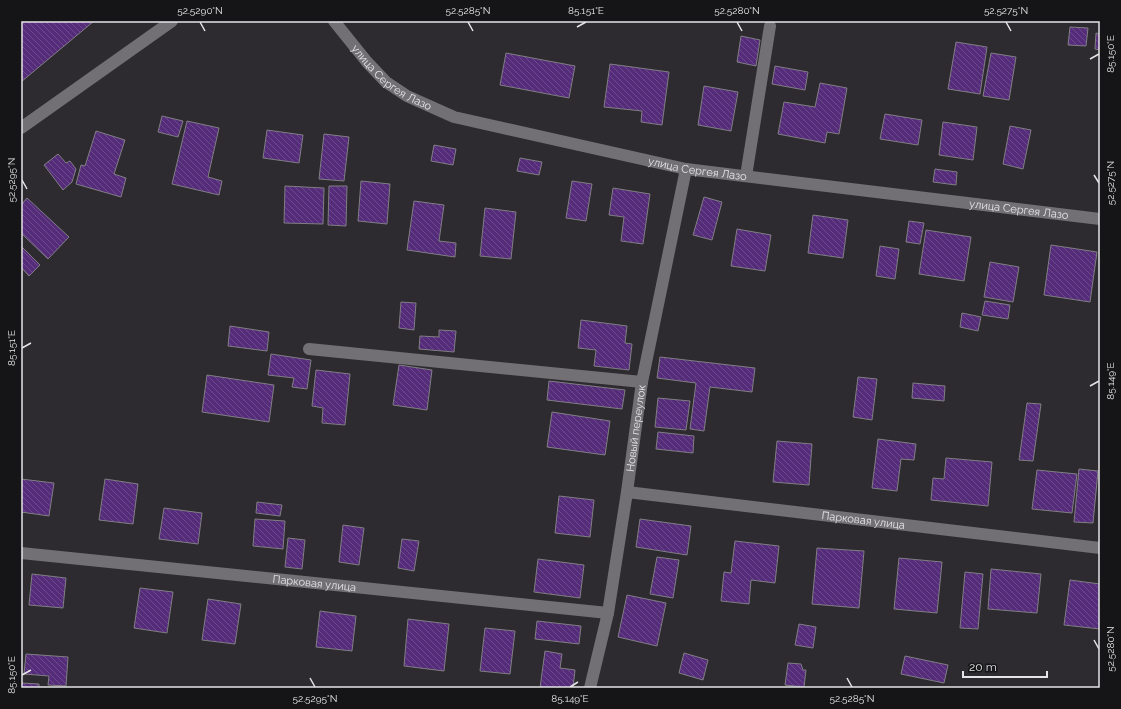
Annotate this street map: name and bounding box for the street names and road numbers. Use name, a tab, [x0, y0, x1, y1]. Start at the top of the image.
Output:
street label: улица Сергея Лазо	[349, 42, 434, 113]
street label: улица Сергея Лазо	[647, 154, 748, 183]
street label: улица Сергея Лазо	[969, 197, 1070, 222]
street label: Новый переулок	[623, 384, 648, 472]
street label: Парковая улица	[821, 509, 906, 531]
street label: Парковая улица	[272, 572, 357, 594]

